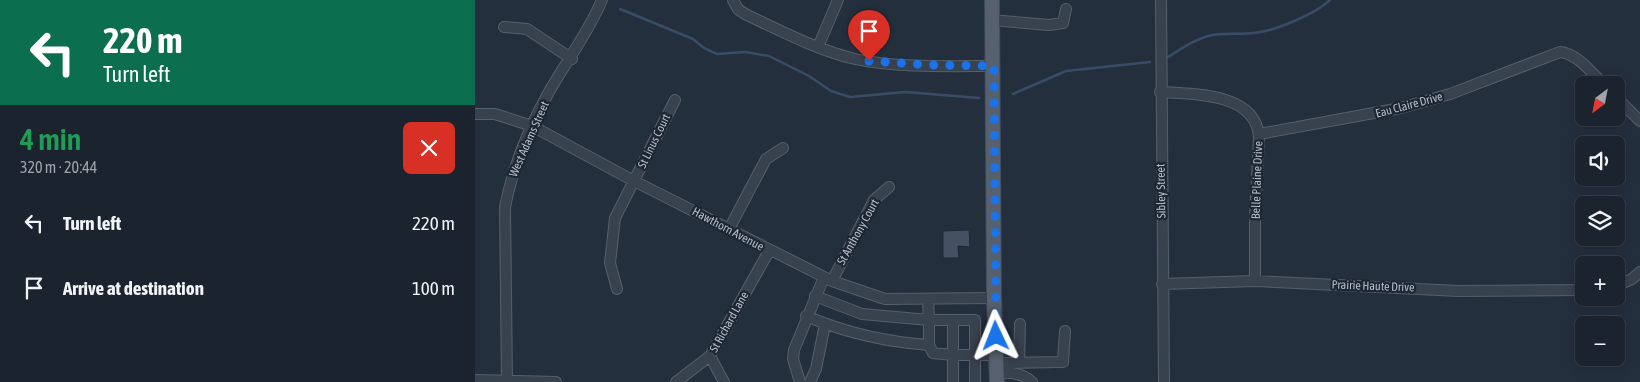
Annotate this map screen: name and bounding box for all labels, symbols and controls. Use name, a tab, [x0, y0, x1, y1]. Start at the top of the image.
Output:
pin	[848, 10, 890, 61]
icon: arrive	[855, 17, 883, 45]
icon: left	[20, 20, 85, 85]
text: 220 m	[103, 20, 182, 60]
text: Turn left	[103, 61, 170, 87]
north arrow	[1575, 76, 1625, 126]
map controls	[1575, 76, 1625, 366]
street label: Eau Claire Drive	[1374, 89, 1444, 121]
street label: West Adams Street	[506, 99, 552, 179]
street label: St Linus Court	[635, 111, 673, 170]
text: 4 min	[20, 122, 81, 156]
button: close	[403, 122, 455, 174]
button: sound	[1575, 136, 1625, 186]
street label: Belle Plaine Drive	[1249, 141, 1265, 219]
text: 320 m · 20:44	[20, 158, 97, 176]
street label: Sibley Street	[1154, 163, 1168, 219]
street label: St Anthony Court	[834, 196, 882, 267]
button: layers	[1575, 196, 1625, 246]
street label: Hawthorn Avenue	[690, 204, 766, 254]
icon: left	[20, 209, 48, 237]
text: Turn left	[63, 212, 121, 234]
text: 220 m	[412, 212, 455, 234]
button: +	[1575, 256, 1625, 306]
icon: arrive	[20, 274, 48, 302]
text: Arrive at destination	[63, 277, 204, 299]
text: 100 m	[412, 277, 455, 299]
street label: Prairie Haute Drive	[1331, 278, 1415, 294]
street label: St Richard Lane	[707, 289, 751, 355]
position arrow	[969, 309, 1021, 361]
button: −	[1575, 316, 1625, 366]

